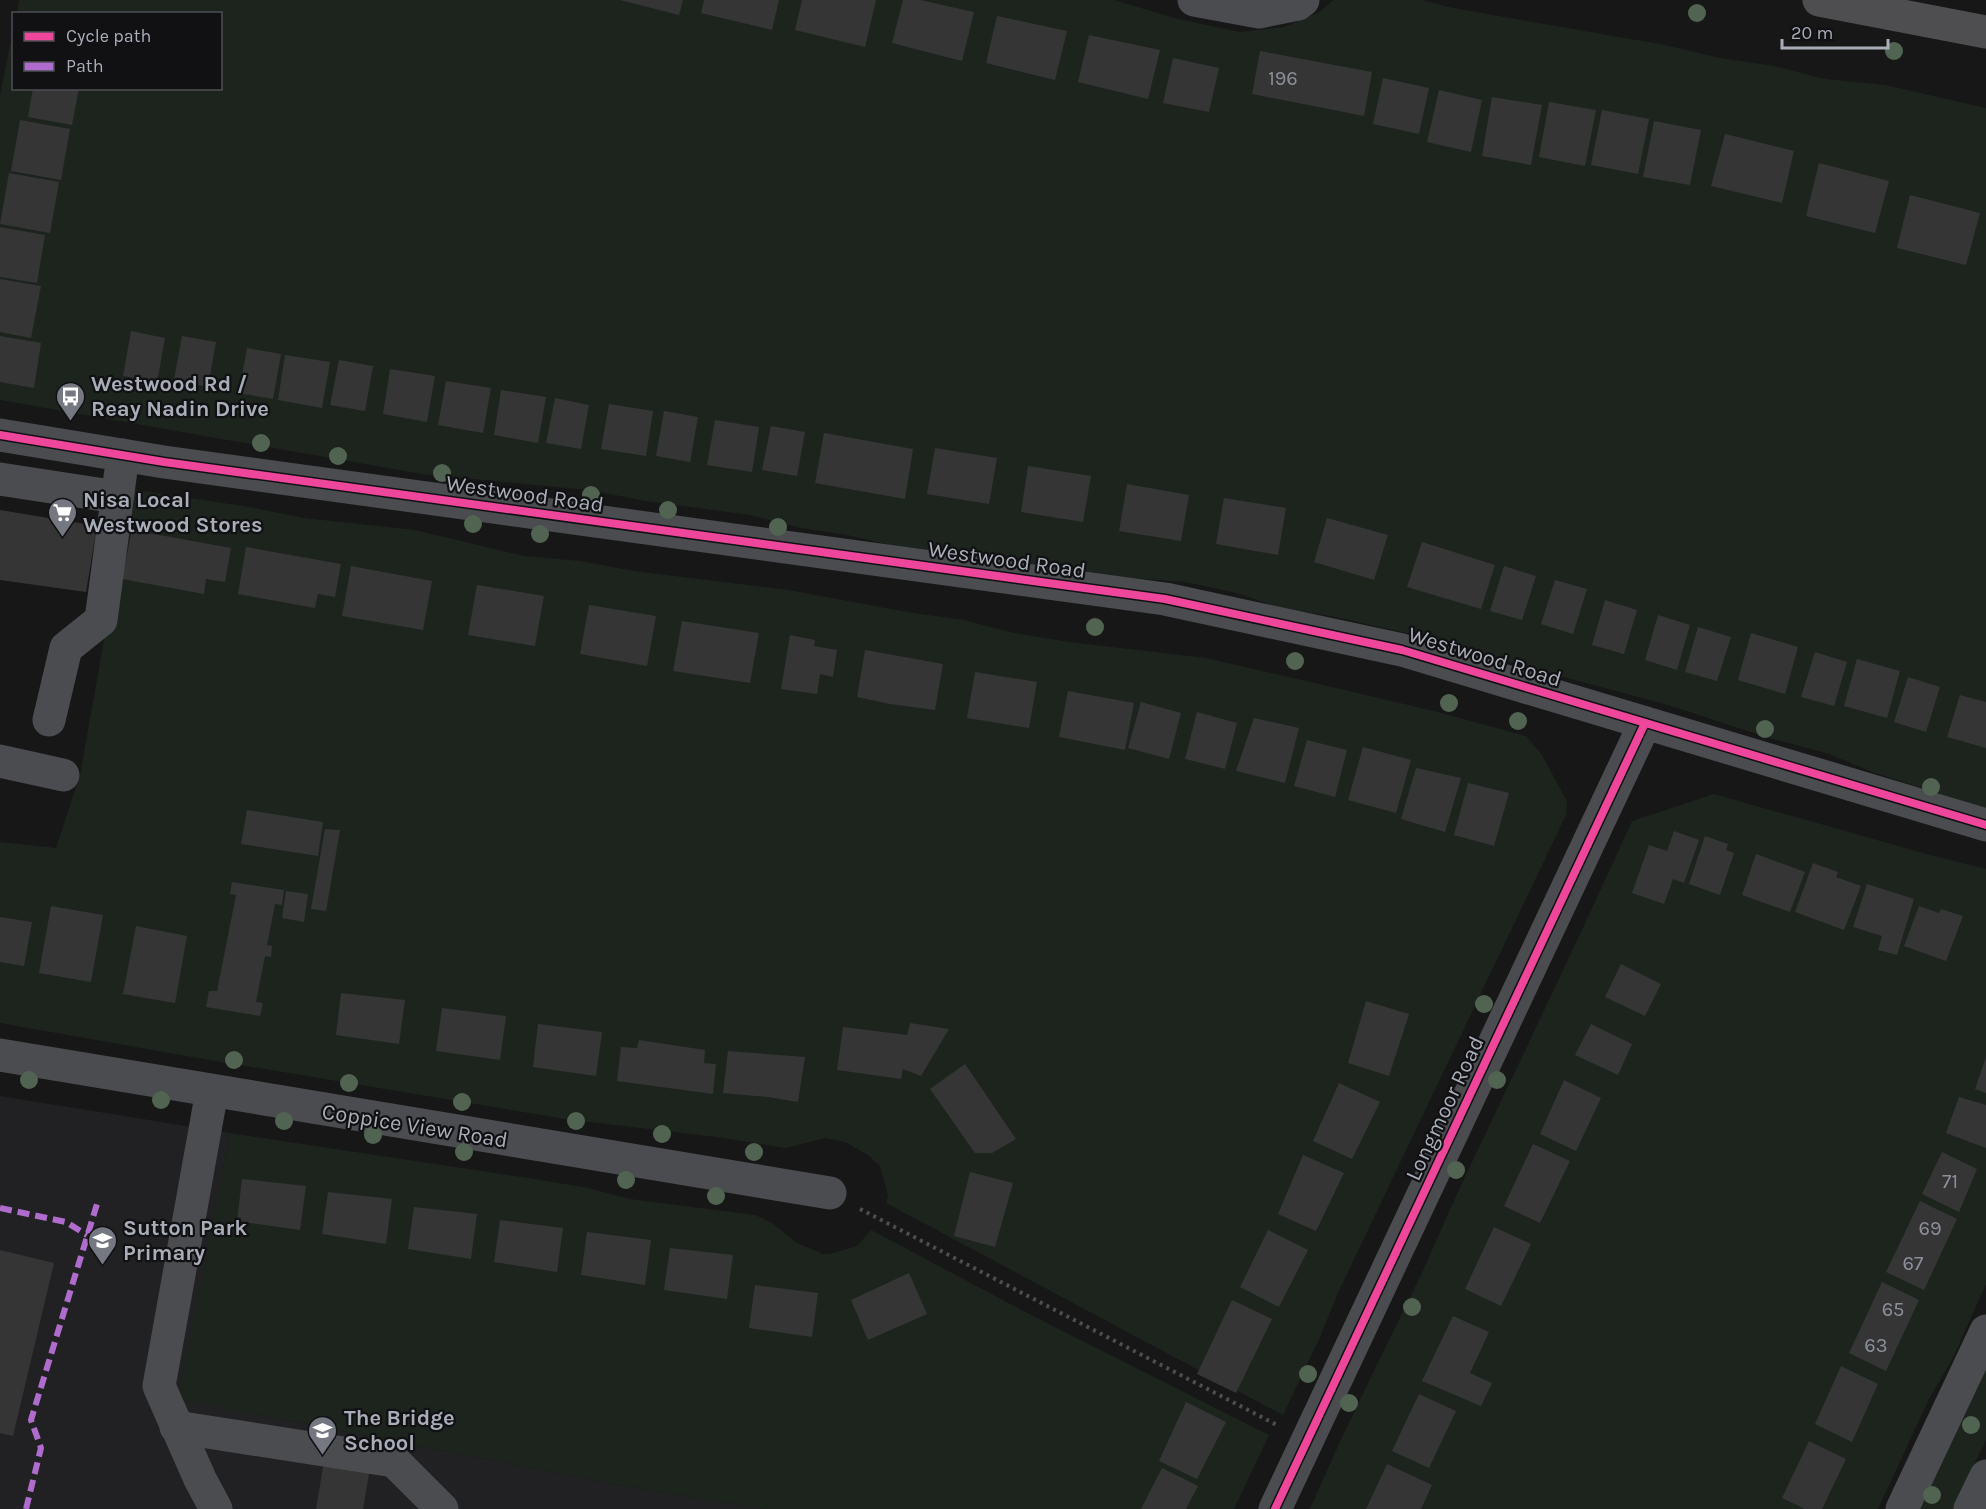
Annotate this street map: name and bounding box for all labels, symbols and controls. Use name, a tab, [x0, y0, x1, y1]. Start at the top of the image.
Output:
legend	[12, 12, 222, 90]
scale bar	[1782, 12, 1888, 50]
text: 20 m	[1791, 22, 1833, 44]
text: Cycle path	[66, 25, 151, 47]
text: Path	[66, 55, 104, 77]
house number: 196	[1268, 67, 1298, 90]
place label: Westwood Rd / Reay Nadin Drive	[91, 371, 269, 422]
bus stop icon: Westwood Rd / Reay Nadin Drive	[54, 380, 86, 422]
street label: Westwood Road	[444, 470, 605, 518]
place label: Nisa Local Westwood Stores	[83, 487, 263, 538]
supermarket icon: Nisa Local Westwood Stores	[46, 496, 78, 538]
street label: Westwood Road	[926, 536, 1087, 584]
street label: Westwood Road	[1405, 621, 1565, 693]
street label: Longmoor Road	[1400, 1032, 1490, 1185]
street label: Coppice View Road	[320, 1098, 510, 1154]
house number: 71	[1942, 1170, 1958, 1193]
place label: Sutton Park Primary	[123, 1215, 247, 1266]
house number: 69	[1918, 1217, 1942, 1240]
school or university icon: Sutton Park Primary	[86, 1224, 118, 1266]
house number: 67	[1903, 1252, 1924, 1275]
house number: 65	[1882, 1298, 1904, 1321]
house number: 63	[1864, 1334, 1888, 1357]
place label: The Bridge School	[344, 1405, 455, 1456]
school or university icon: The Bridge School	[307, 1414, 339, 1456]

